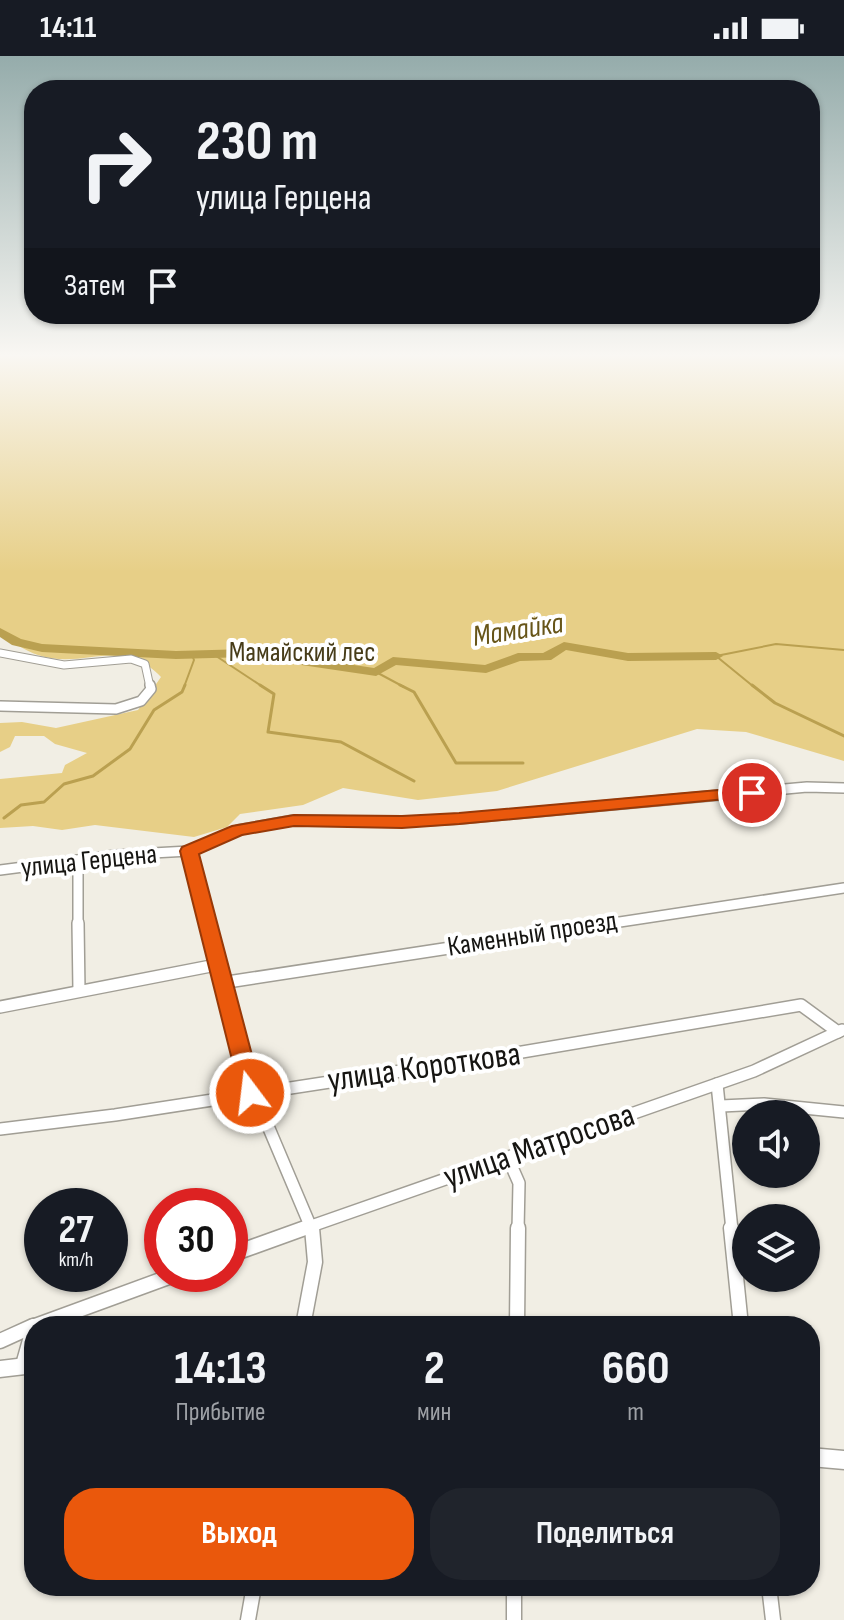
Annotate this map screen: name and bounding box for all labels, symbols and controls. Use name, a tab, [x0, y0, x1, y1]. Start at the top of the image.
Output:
text: 14:11	[40, 10, 96, 46]
text: 230 m	[196, 109, 318, 176]
icon: right	[64, 112, 168, 216]
text: улица Герцена	[196, 177, 372, 220]
icon: arrive	[141, 264, 185, 308]
text: Затем	[64, 268, 125, 304]
water label: Мамайка	[470, 605, 566, 655]
park label: Мамайский лес	[229, 636, 375, 669]
pin	[718, 759, 786, 827]
icon: arrive	[730, 771, 774, 815]
street label: улица Герцена	[19, 837, 159, 885]
street label: Каменный проезд	[445, 904, 619, 964]
street label: улица Короткова	[325, 1033, 523, 1101]
position arrow	[208, 1051, 292, 1135]
street label: улица Матросова	[438, 1094, 640, 1198]
map controls	[732, 1100, 820, 1292]
button: sound	[732, 1100, 820, 1188]
speed limit sign: 30	[144, 1188, 248, 1292]
button: layers	[732, 1204, 820, 1292]
text: 27	[59, 1206, 93, 1254]
text: km/h	[59, 1248, 93, 1272]
text: 14:13	[174, 1340, 267, 1397]
text: 2	[424, 1340, 445, 1397]
text: 660	[602, 1340, 670, 1397]
text: Прибытие	[175, 1397, 266, 1428]
text: мин	[417, 1397, 451, 1428]
text: m	[627, 1397, 644, 1428]
button: Выход	[64, 1488, 414, 1580]
button: Поделиться	[430, 1488, 780, 1580]

